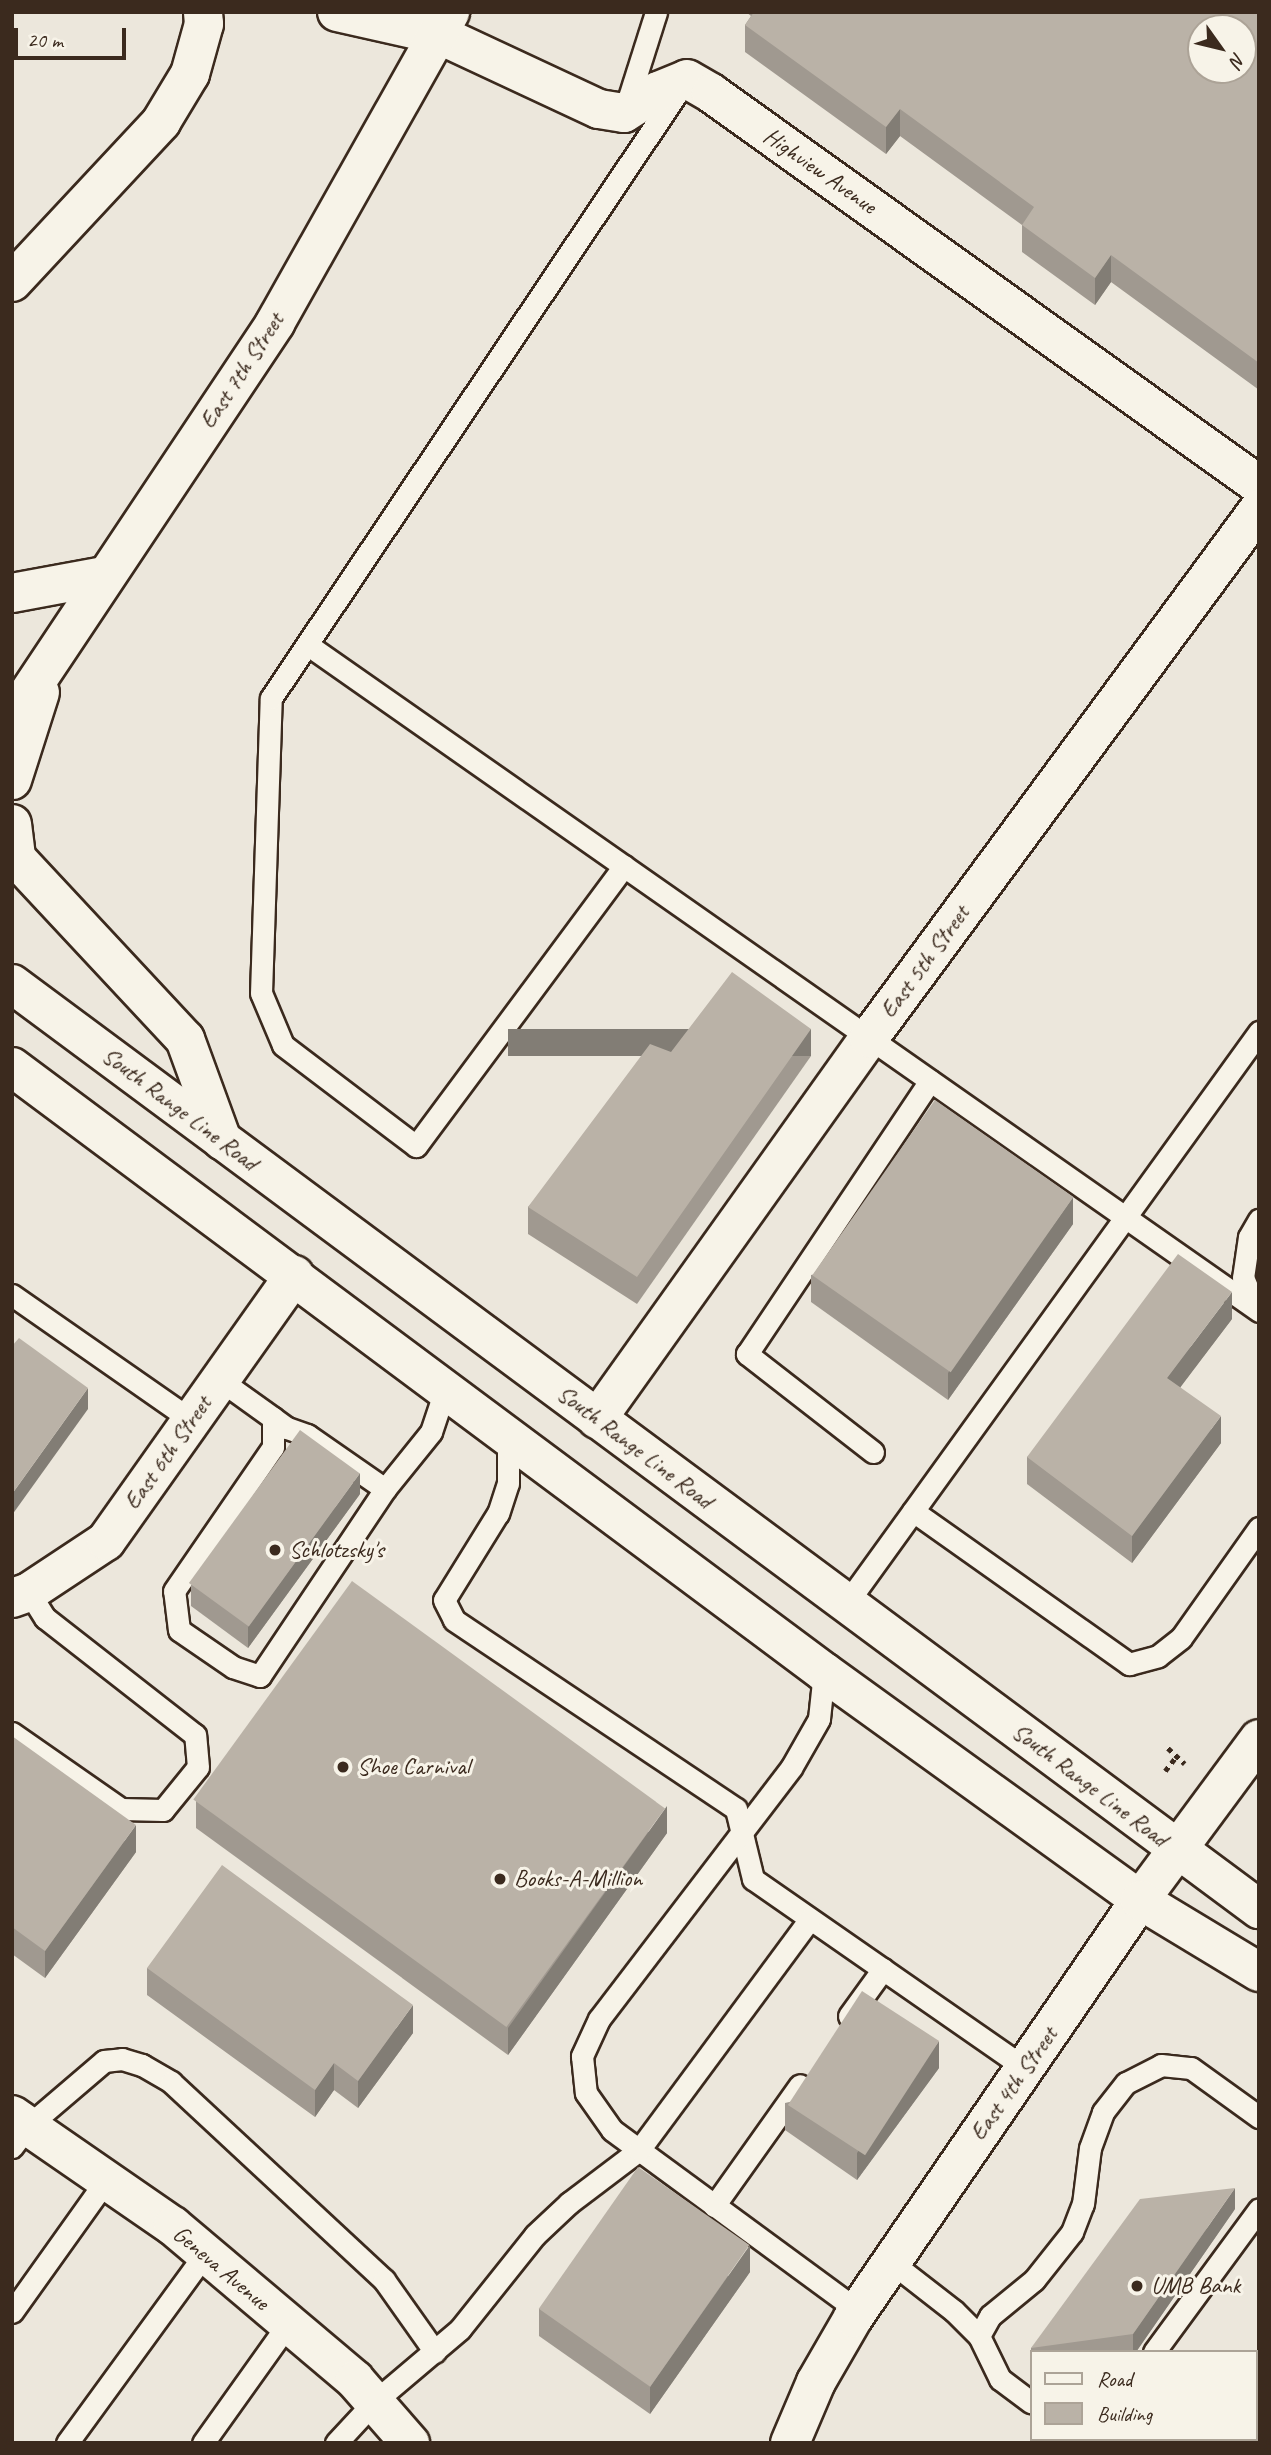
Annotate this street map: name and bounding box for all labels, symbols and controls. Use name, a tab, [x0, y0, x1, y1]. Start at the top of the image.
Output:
scale bar	[18, 14, 130, 58]
north arrow	[1187, 14, 1257, 84]
text: 20 m	[27, 27, 63, 53]
text: N	[1225, 48, 1251, 71]
street label: Highview Avenue	[758, 122, 882, 220]
street label: East 7th Street	[194, 307, 290, 435]
street label: East 5th Street	[874, 900, 976, 1024]
street label: South Range Line Road	[96, 1041, 264, 1177]
street label: South Range Line Road	[551, 1379, 719, 1515]
street label: East 6th Street	[118, 1390, 218, 1516]
place label: Schlotzsky's	[289, 1536, 384, 1564]
marker: Schlotzsky's	[267, 1542, 283, 1558]
street label: South Range Line Road	[1006, 1717, 1174, 1853]
place label: Shoe Carnival	[357, 1753, 470, 1781]
marker: Shoe Carnival	[335, 1759, 351, 1775]
place label: Books-A-Million	[514, 1865, 642, 1893]
marker: Books-A-Million	[492, 1871, 508, 1887]
street label: East 4th Street	[964, 2021, 1064, 2147]
street label: Geneva Avenue	[167, 2219, 275, 2317]
place label: UMB Bank	[1151, 2272, 1240, 2300]
marker: UMB Bank	[1129, 2278, 1145, 2294]
legend	[1030, 2350, 1257, 2441]
text: Road	[1097, 2366, 1132, 2392]
text: Building	[1097, 2401, 1152, 2427]

